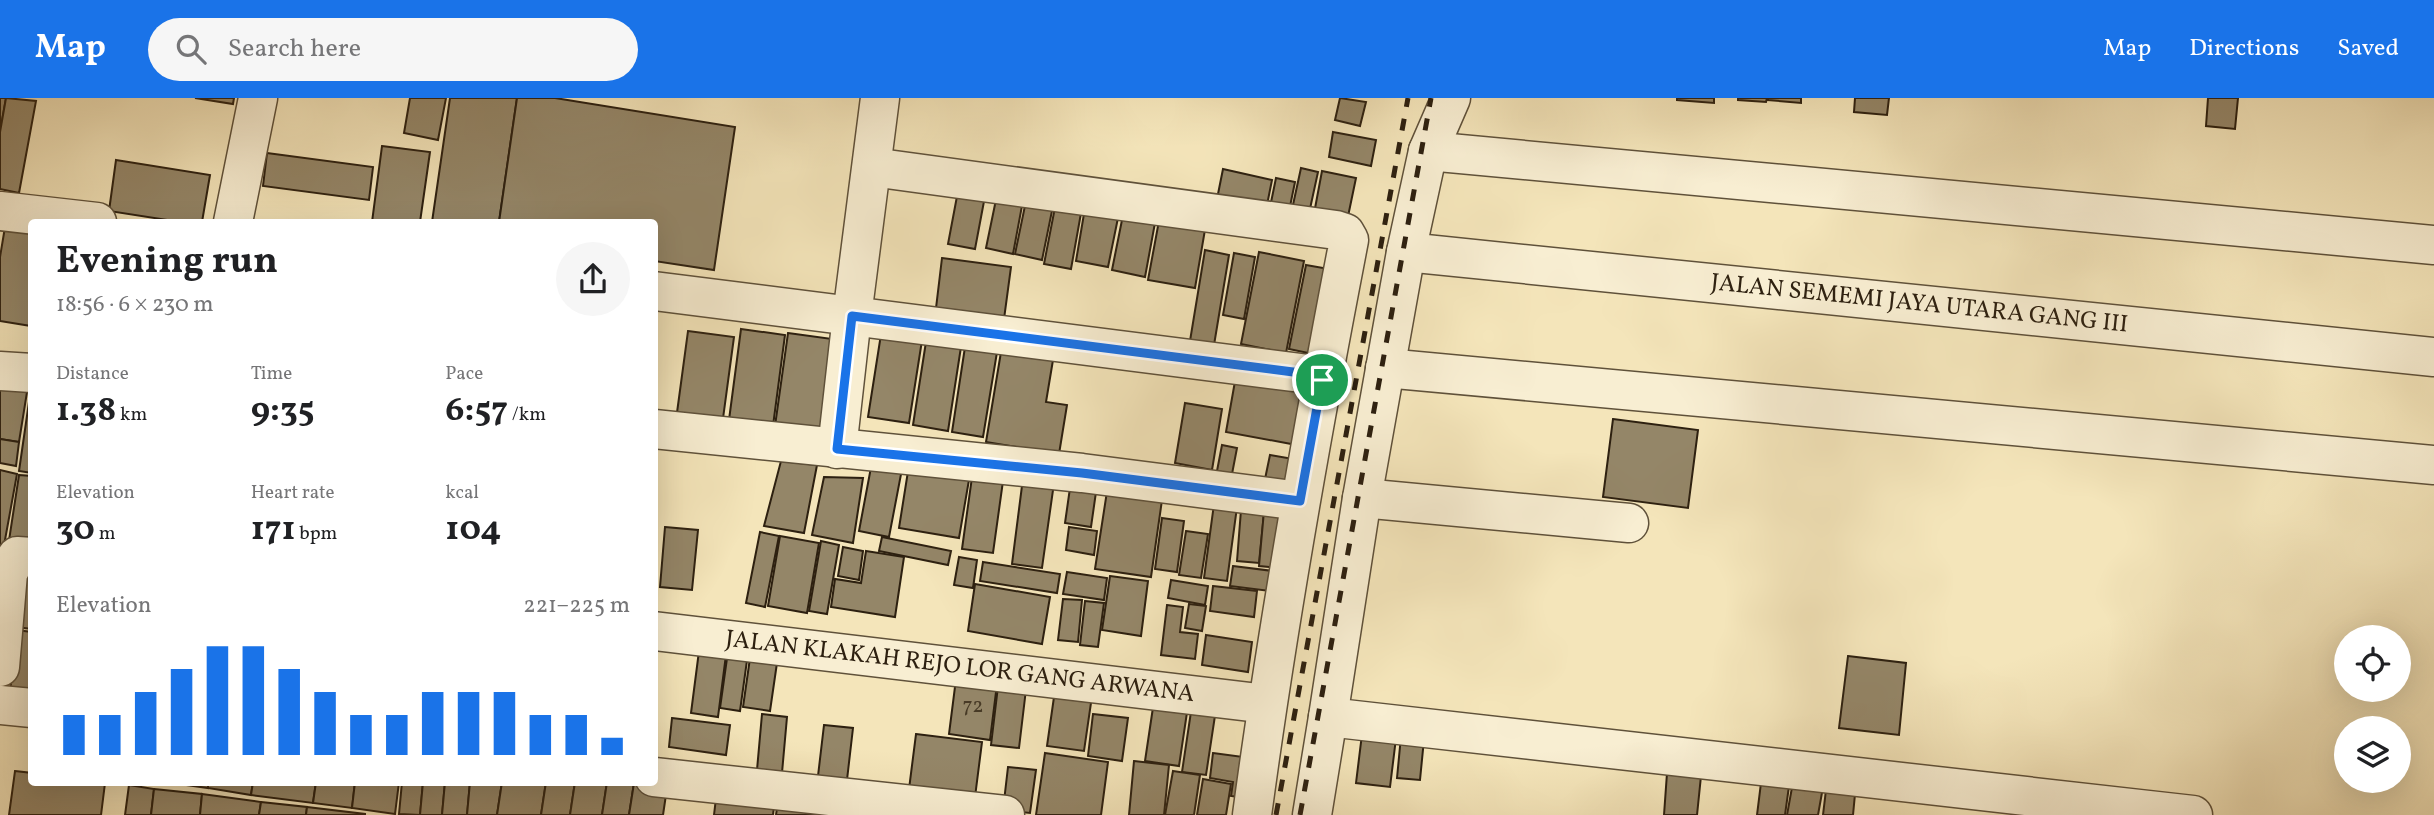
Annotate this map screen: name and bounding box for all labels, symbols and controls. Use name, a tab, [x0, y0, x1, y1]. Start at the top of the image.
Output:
search box	[148, 18, 638, 81]
text: Map	[35, 26, 106, 72]
icon: search	[172, 30, 210, 68]
text: Search here	[228, 31, 361, 67]
text: Map	[2103, 32, 2151, 66]
text: Directions	[2189, 32, 2299, 66]
text: Saved	[2337, 32, 2399, 66]
text: Evening run	[56, 236, 278, 289]
button: share	[556, 242, 630, 316]
street label: JALAN SEMEMI JAYA UTARA GANG III	[1709, 266, 2129, 343]
text: 18:56 · 6 × 230 m	[56, 289, 214, 321]
pin	[1292, 350, 1352, 410]
text: Distance	[56, 361, 129, 387]
text: Time	[251, 361, 292, 387]
text: Pace	[445, 361, 483, 387]
icon: arrive	[1303, 361, 1341, 399]
text: 1.38	[56, 387, 116, 435]
text: 9:35	[251, 387, 315, 435]
text: 6:57	[445, 387, 508, 435]
text: km	[116, 402, 147, 428]
text: /km	[508, 402, 546, 428]
text: Elevation	[56, 480, 135, 506]
text: Heart rate	[251, 480, 335, 506]
text: kcal	[445, 480, 479, 506]
text: 30	[56, 506, 95, 554]
text: 171	[251, 506, 296, 554]
text: 104	[445, 506, 502, 554]
text: m	[95, 521, 116, 547]
text: bpm	[296, 521, 337, 547]
text: Elevation	[56, 590, 152, 622]
text: 221–225 m	[523, 590, 630, 622]
street label: JALAN KLAKAH REJO LOR GANG ARWANA	[723, 623, 1196, 712]
map controls	[2334, 625, 2411, 793]
button: locate	[2334, 625, 2411, 702]
house number: 72	[962, 692, 984, 721]
button: layers	[2334, 716, 2411, 793]

